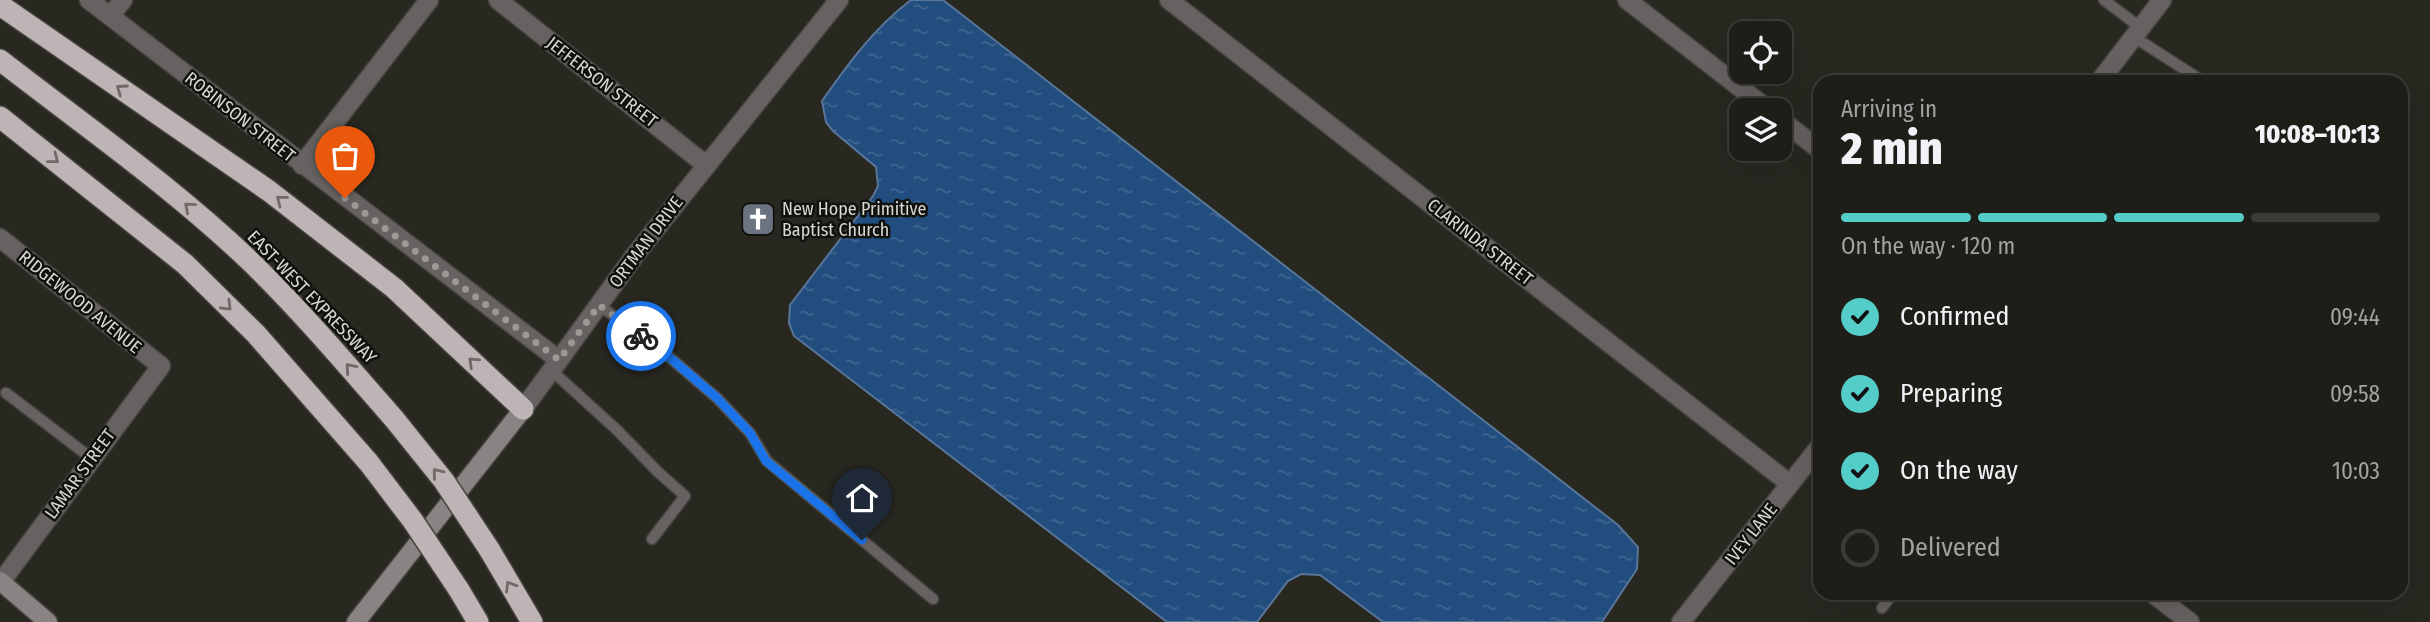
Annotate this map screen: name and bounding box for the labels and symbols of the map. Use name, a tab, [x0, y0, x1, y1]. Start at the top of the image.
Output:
street label: JEFFERSON STREET	[542, 32, 662, 132]
street label: ROBINSON STREET	[181, 67, 300, 167]
one-way arrow	[116, 85, 129, 97]
pin	[315, 126, 375, 198]
one-way arrow	[46, 150, 59, 163]
street label: ORTMAN DRIVE	[604, 192, 688, 292]
street label: CLARINDA STREET	[1423, 194, 1538, 290]
one-way arrow	[276, 195, 288, 208]
place label: New Hope Primitive Baptist Church	[782, 198, 927, 241]
church icon: New Hope Primitive Baptist Church	[739, 200, 777, 238]
one-way arrow	[184, 203, 197, 215]
street label: EAST-WEST EXPRESSWAY	[243, 226, 381, 368]
street label: RIDGEWOOD AVENUE	[14, 246, 146, 358]
one-way arrow	[219, 297, 232, 310]
courier	[606, 301, 676, 371]
one-way arrow	[468, 358, 481, 371]
one-way arrow	[346, 363, 358, 376]
street label: LAMAR STREET	[40, 424, 120, 523]
one-way arrow	[433, 468, 446, 480]
pin	[832, 468, 892, 540]
street label: IVEY LANE	[1720, 499, 1782, 569]
one-way arrow	[506, 580, 519, 593]

